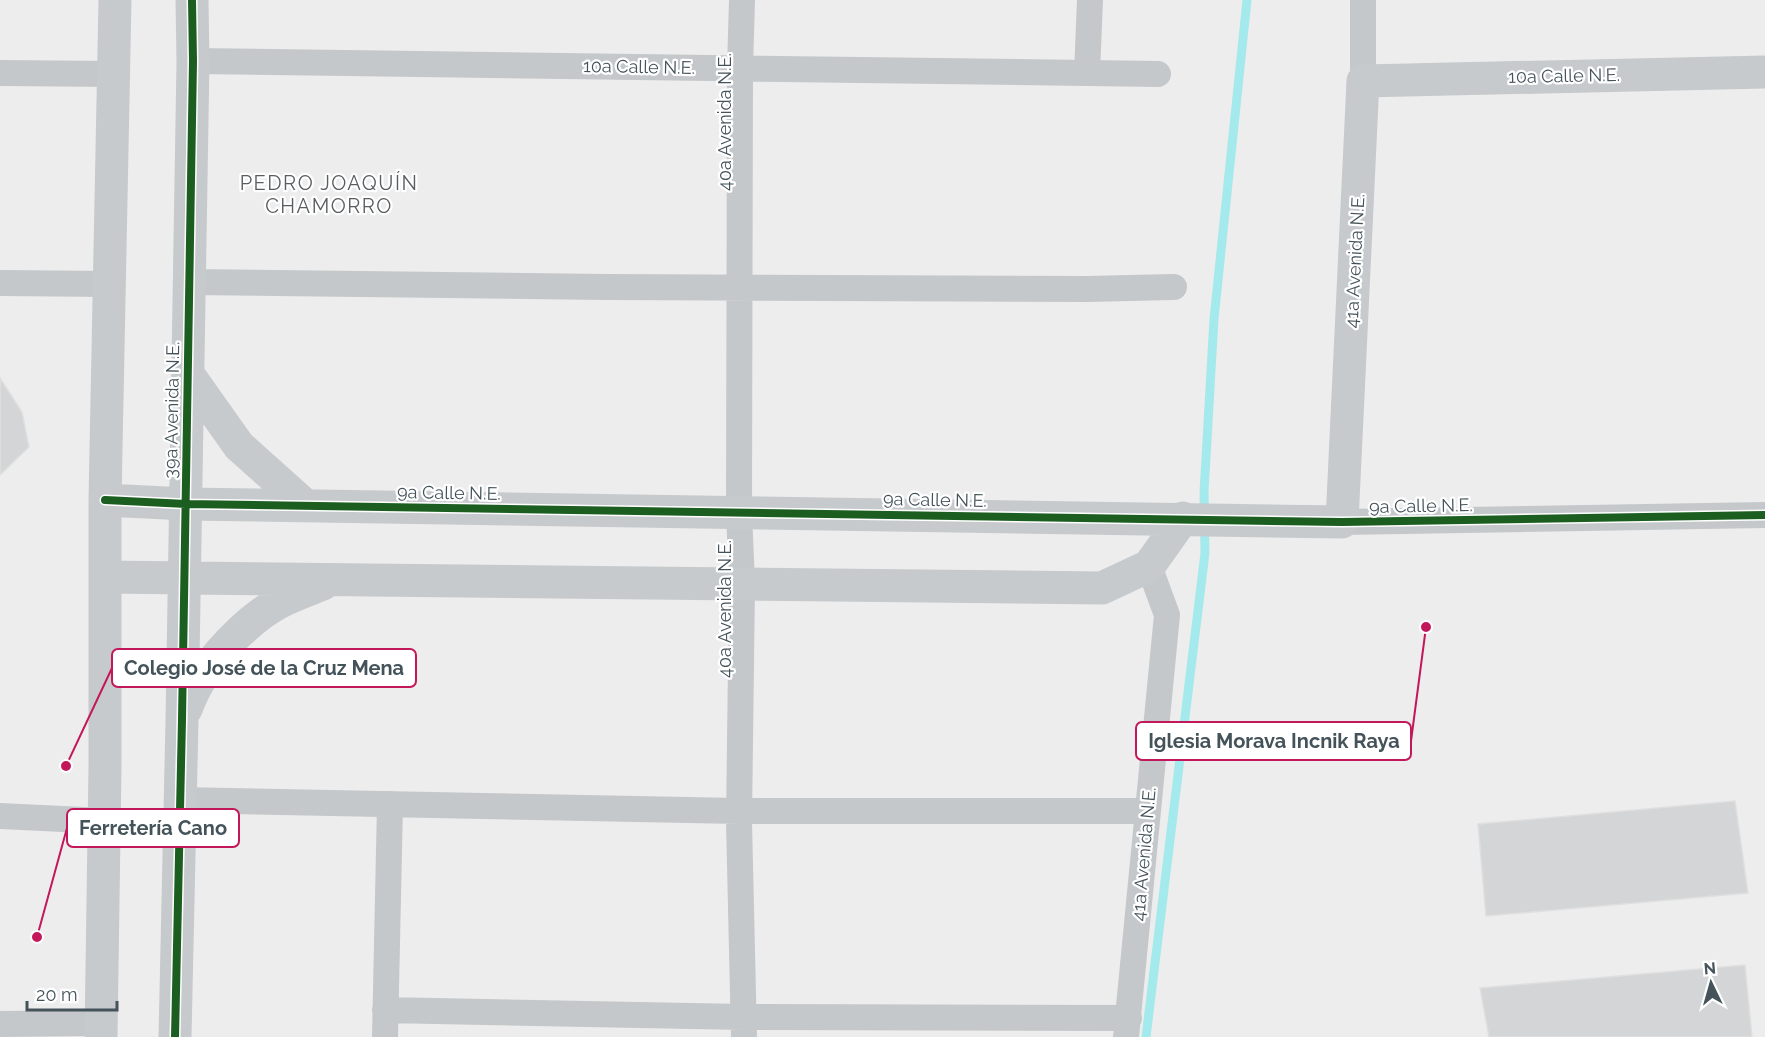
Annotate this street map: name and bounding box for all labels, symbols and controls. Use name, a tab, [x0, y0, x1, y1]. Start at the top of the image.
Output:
street label: 40a Avenida N.E.	[714, 53, 735, 191]
street label: 10a Calle N.E.	[583, 55, 695, 78]
street label: 10a Calle N.E.	[1508, 64, 1620, 87]
district label: PEDRO JOAQUÍN CHAMORRO	[240, 171, 418, 218]
street label: 41a Avenida N.E.	[1340, 193, 1369, 329]
street label: 39a Avenida N.E.	[160, 341, 183, 479]
street label: 9a Calle N.E.	[397, 481, 501, 504]
street label: 9a Calle N.E.	[883, 488, 987, 511]
street label: 9a Calle N.E.	[1369, 494, 1473, 517]
street label: 40a Avenida N.E.	[714, 540, 735, 678]
callout: Colegio José de la Cruz Mena	[112, 649, 416, 687]
text: Colegio José de la Cruz Mena	[124, 656, 404, 680]
callout: Iglesia Morava Incnik Raya	[1136, 722, 1411, 760]
text: Iglesia Morava Incnik Raya	[1148, 729, 1400, 753]
street label: 41a Avenida N.E.	[1127, 786, 1160, 922]
callout: Ferretería Cano	[67, 809, 239, 847]
text: Ferretería Cano	[79, 816, 227, 840]
north arrow	[1681, 953, 1741, 1013]
text: N	[1703, 959, 1717, 979]
scale bar	[27, 974, 117, 1012]
text: 20 m	[36, 984, 78, 1005]

